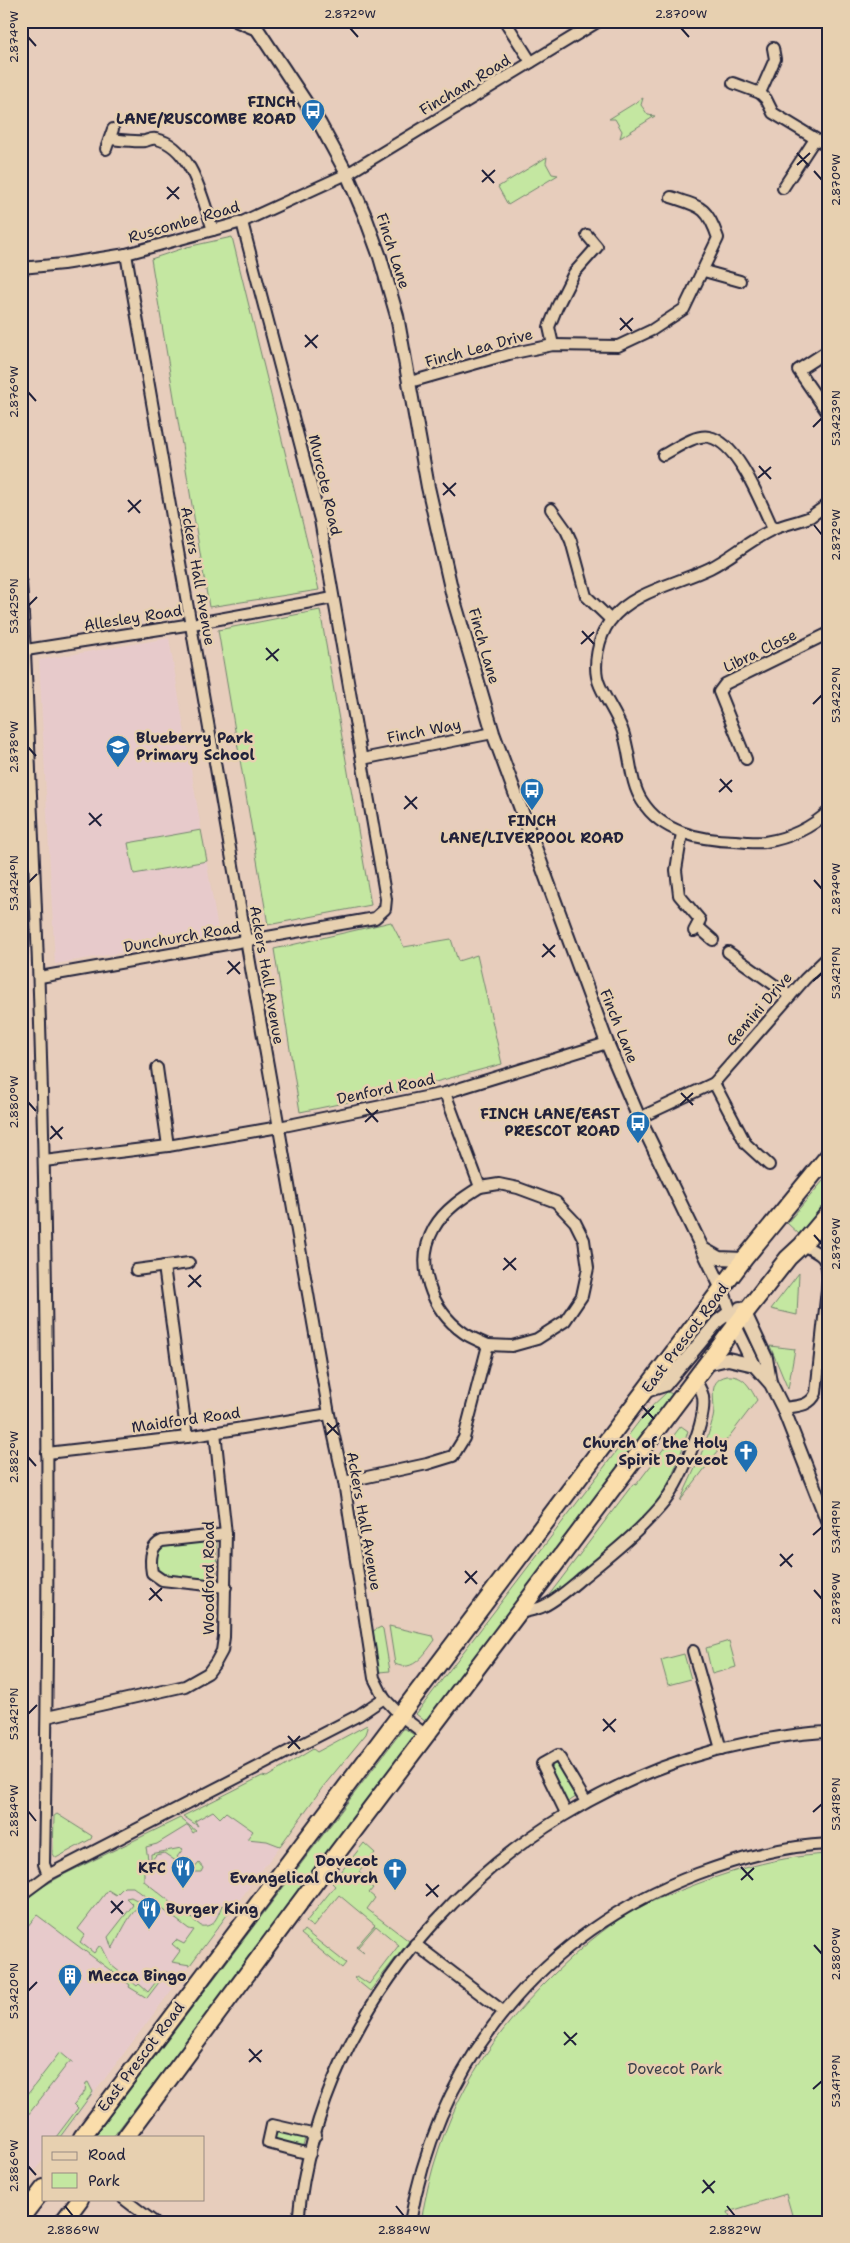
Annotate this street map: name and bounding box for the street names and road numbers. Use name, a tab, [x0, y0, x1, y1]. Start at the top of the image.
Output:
street label: Fincham Road	[416, 50, 515, 120]
street label: Ruscombe Road	[126, 196, 242, 247]
street label: Finch Lane	[371, 211, 415, 291]
street label: Finch Lea Drive	[423, 324, 535, 372]
street label: Murcote Road	[304, 433, 346, 538]
street label: Ackers Hall Avenue	[176, 505, 220, 647]
street label: Allesley Road	[82, 600, 184, 636]
street label: Finch Lane	[464, 606, 504, 686]
street label: Libra Close	[720, 625, 800, 677]
street label: Finch Way	[385, 714, 463, 748]
street label: Ackers Hall Avenue	[245, 904, 289, 1046]
street label: Dunchurch Road	[122, 917, 242, 957]
street label: Gemini Drive	[721, 968, 797, 1050]
street label: Finch Lane	[595, 986, 643, 1066]
street label: Denford Road	[335, 1069, 437, 1109]
street label: East Prescot Road	[637, 1279, 733, 1397]
street label: Maidford Road	[130, 1402, 242, 1438]
street label: Ackers Hall Avenue	[342, 1450, 386, 1592]
street label: Woodford Road	[199, 1521, 219, 1635]
street label: East Prescot Road	[93, 1998, 189, 2116]

